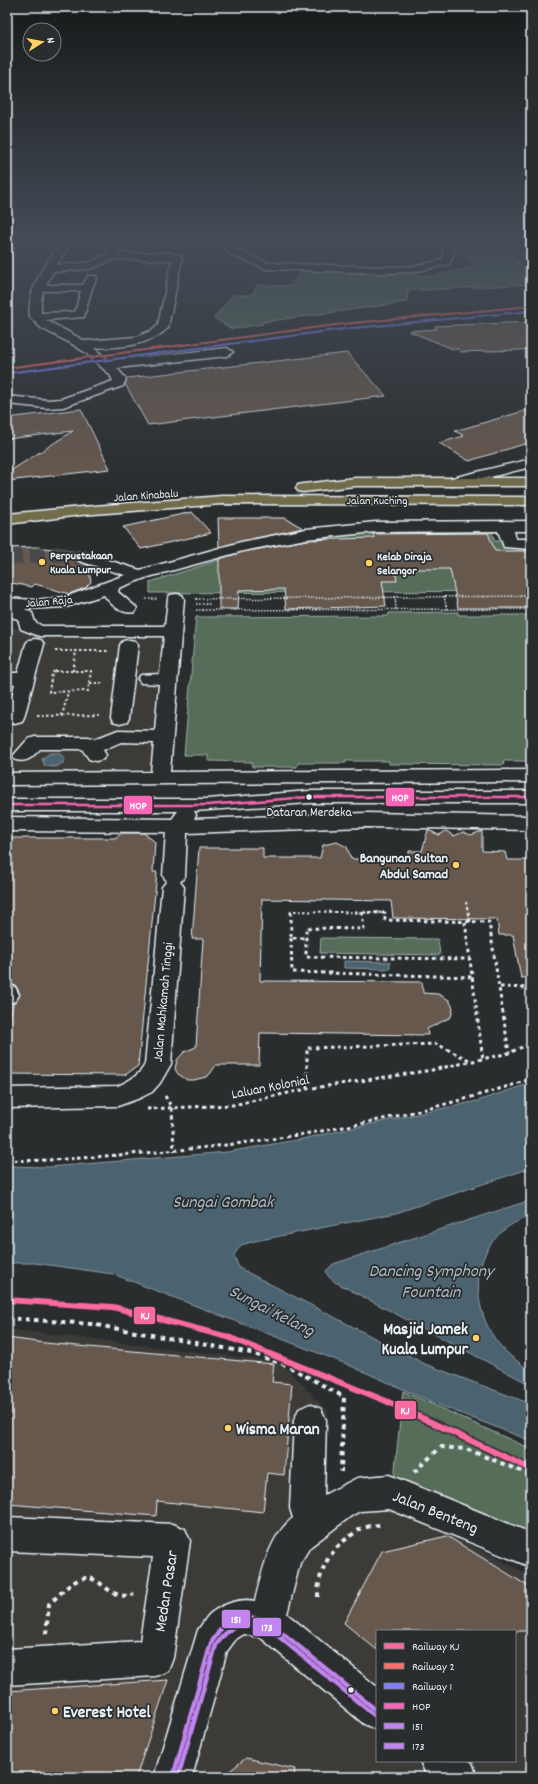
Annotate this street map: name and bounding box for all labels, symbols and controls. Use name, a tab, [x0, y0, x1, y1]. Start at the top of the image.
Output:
north arrow	[22, 22, 62, 62]
text: N	[41, 36, 58, 45]
street label: Jalan Kinabalu	[113, 486, 179, 507]
street label: Jalan Kuching	[347, 493, 407, 510]
place label: Perpustakaan Kuala Lumpur	[50, 548, 113, 579]
place label: Kelab Diraja Selangor	[377, 549, 433, 580]
marker: Perpustakaan Kuala Lumpur	[37, 557, 47, 567]
marker: Kelab Diraja Selangor	[364, 558, 374, 568]
street label: Jalan Raja	[25, 592, 74, 613]
line badge: HOP	[385, 787, 415, 807]
text: HOP	[392, 791, 408, 807]
marker: Dataran Merdeka	[304, 792, 314, 802]
line badge: HOP	[123, 795, 153, 815]
text: HOP	[130, 799, 146, 815]
place label: Dataran Merdeka	[266, 804, 352, 823]
place label: Bangunan Sultan Abdul Samad	[360, 849, 449, 885]
marker: Bangunan Sultan Abdul Samad	[451, 860, 461, 870]
street label: Jalan Mahkamah Tinggi	[149, 941, 179, 1063]
street label: Laluan Kolonial	[230, 1070, 312, 1105]
water label: Sungai Gombak	[173, 1191, 275, 1216]
water label: Dancing Symphony Fountain	[369, 1260, 496, 1306]
water label: Sungai Kelang	[224, 1280, 319, 1345]
line badge: KJ	[133, 1306, 156, 1325]
text: KJ	[140, 1309, 150, 1325]
place label: Masjid Jamek Kuala Lumpur	[382, 1319, 469, 1363]
marker: Masjid Jamek Kuala Lumpur	[471, 1333, 481, 1343]
line badge: KJ	[394, 1400, 417, 1420]
text: KJ	[400, 1404, 410, 1420]
place label: Wisma Maran	[236, 1419, 320, 1443]
marker: Wisma Maran	[223, 1423, 233, 1433]
street label: Jalan Benteng	[388, 1486, 481, 1542]
street label: Medan Pasar	[150, 1548, 186, 1634]
line badge: 151	[221, 1609, 251, 1629]
text: 151	[231, 1613, 241, 1629]
line badge: 173	[252, 1617, 282, 1637]
text: 173	[261, 1621, 273, 1637]
legend	[376, 1630, 516, 1762]
text: Railway KJ	[412, 1639, 459, 1656]
text: Railway 2	[412, 1659, 455, 1676]
text: Railway 1	[412, 1679, 452, 1696]
unlabelled marker	[346, 1685, 356, 1695]
text: HOP	[412, 1699, 431, 1716]
place label: Everest Hotel	[63, 1702, 151, 1726]
marker: Everest Hotel	[50, 1706, 60, 1716]
text: 151	[412, 1719, 423, 1736]
text: 173	[412, 1739, 425, 1756]

